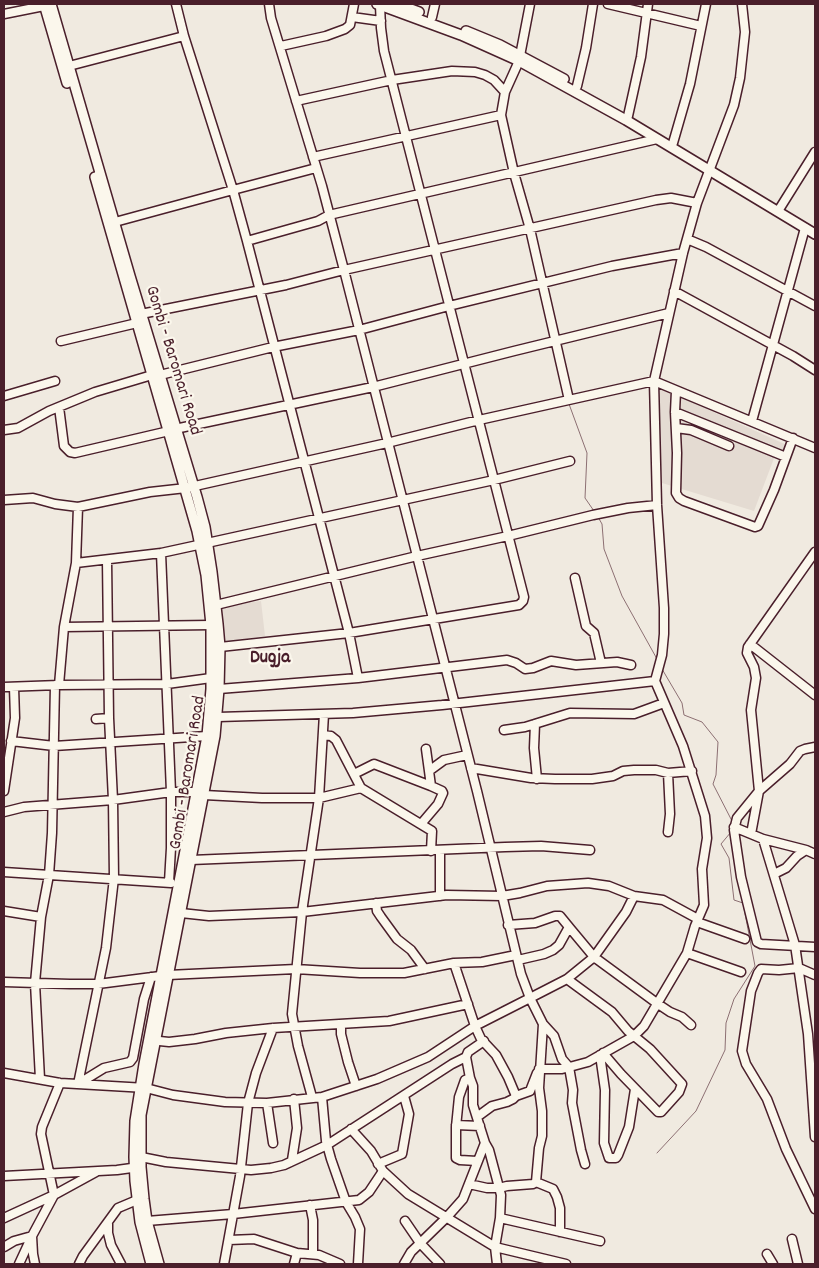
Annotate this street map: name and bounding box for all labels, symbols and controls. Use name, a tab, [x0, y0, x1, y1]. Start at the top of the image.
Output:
street label: Gombi - Baromari Road	[139, 284, 205, 438]
district label: Dugja	[250, 648, 290, 670]
street label: Gombi - Baromari Road	[166, 695, 212, 851]

